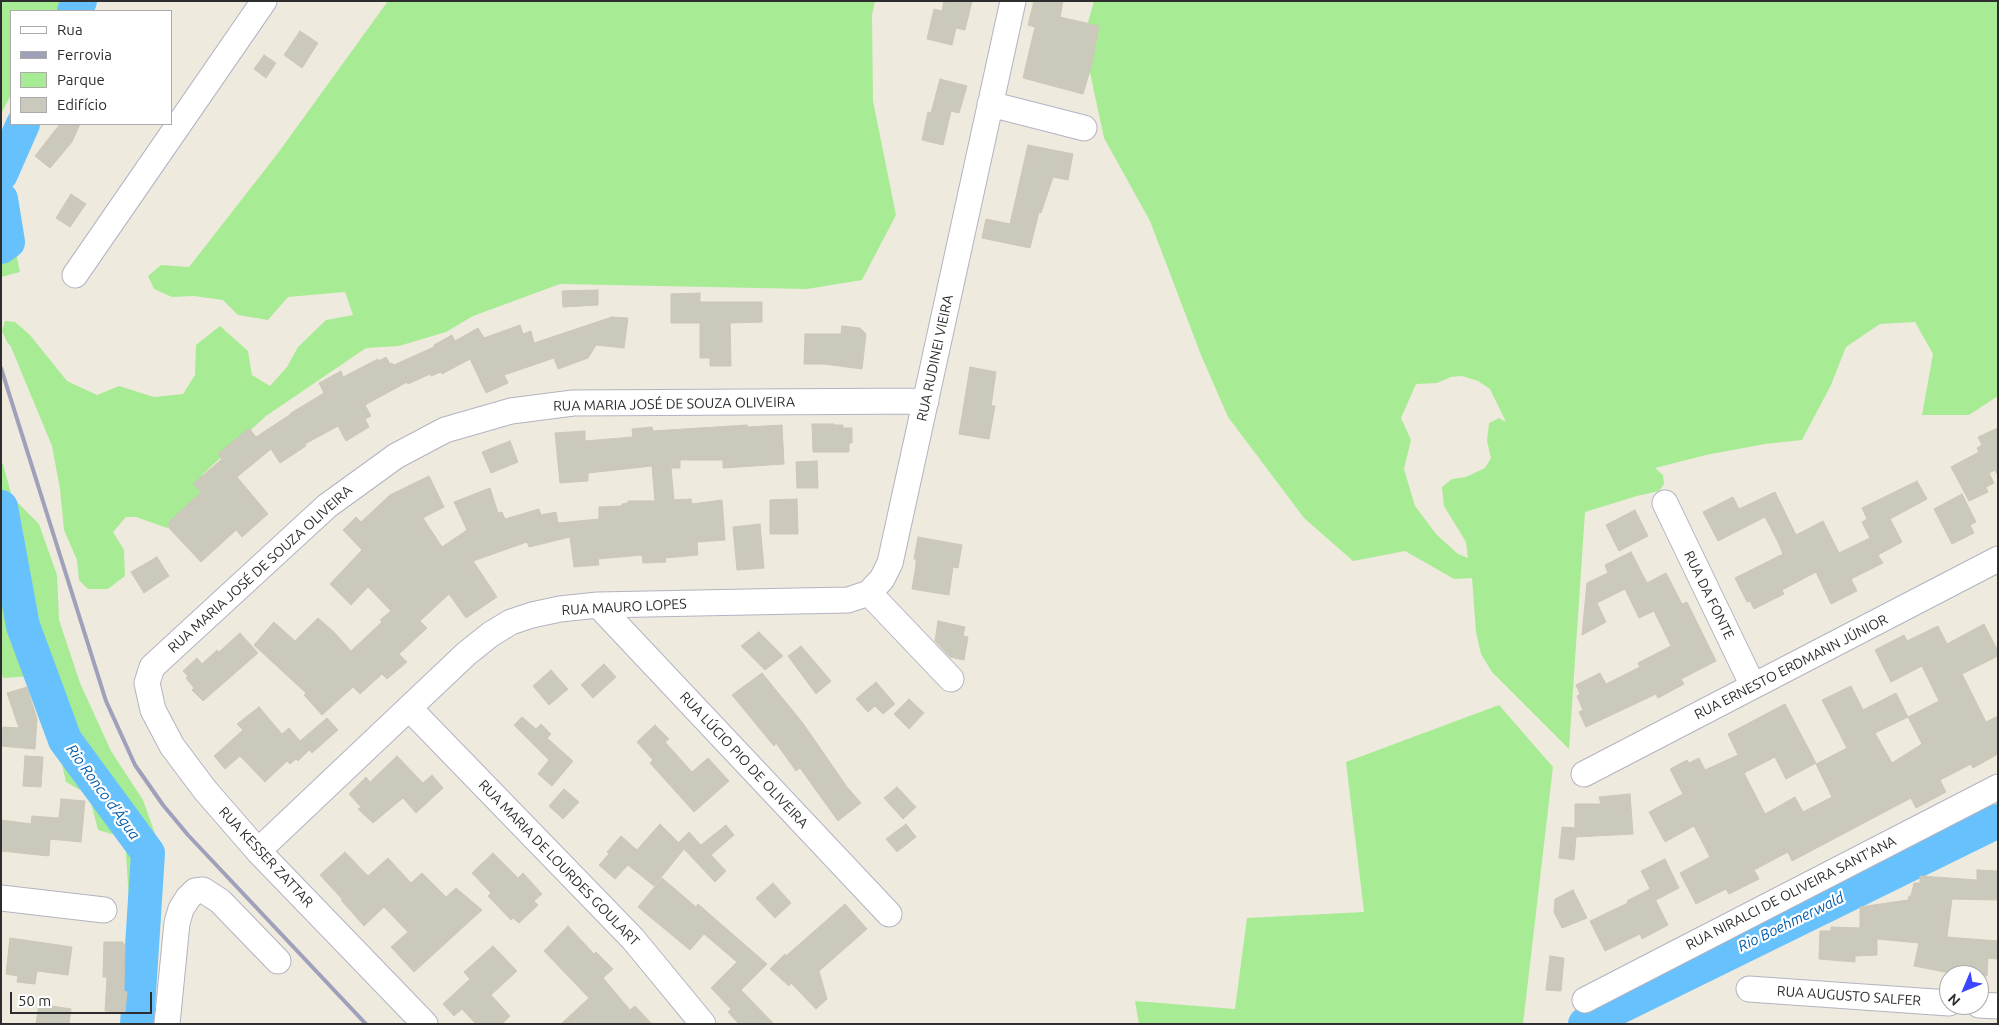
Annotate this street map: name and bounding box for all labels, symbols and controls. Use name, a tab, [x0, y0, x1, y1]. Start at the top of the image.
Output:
legend	[10, 10, 172, 125]
text: Rua	[57, 21, 83, 38]
text: Ferrovia	[57, 46, 112, 63]
text: Parque	[57, 71, 105, 88]
text: Edifício	[57, 96, 107, 113]
street label: RUA RUDINEI VIEIRA	[913, 293, 957, 423]
street label: RUA MARIA JOSÉ DE SOUZA OLIVEIRA	[553, 393, 795, 415]
street label: RUA MARIA JOSÉ DE SOUZA OLIVEIRA	[164, 482, 356, 656]
street label: RUA DA FONTE	[1680, 548, 1738, 642]
street label: RUA MAURO LOPES	[561, 595, 687, 619]
street label: RUA ERNESTO ERDMANN JÚNIOR	[1692, 611, 1890, 723]
street label: RUA LÚCIO PIO DE OLIVEIRA	[676, 688, 812, 832]
water label: Rio Ronco d'Água	[62, 741, 144, 843]
street label: RUA MARIA DE LOURDES GOULART	[475, 776, 643, 950]
street label: RUA KESSER ZATTAR	[215, 803, 317, 911]
street label: RUA NIRALCI DE OLIVEIRA SANT'ANA	[1683, 832, 1899, 954]
water label: Rio Boehmerwald	[1735, 888, 1847, 956]
north arrow	[1939, 965, 1989, 1015]
scale bar	[12, 982, 155, 1014]
street label: RUA AUGUSTO SALFER	[1776, 983, 1922, 1009]
text: N	[1945, 991, 1963, 1009]
text: 50 m	[18, 992, 51, 1009]

